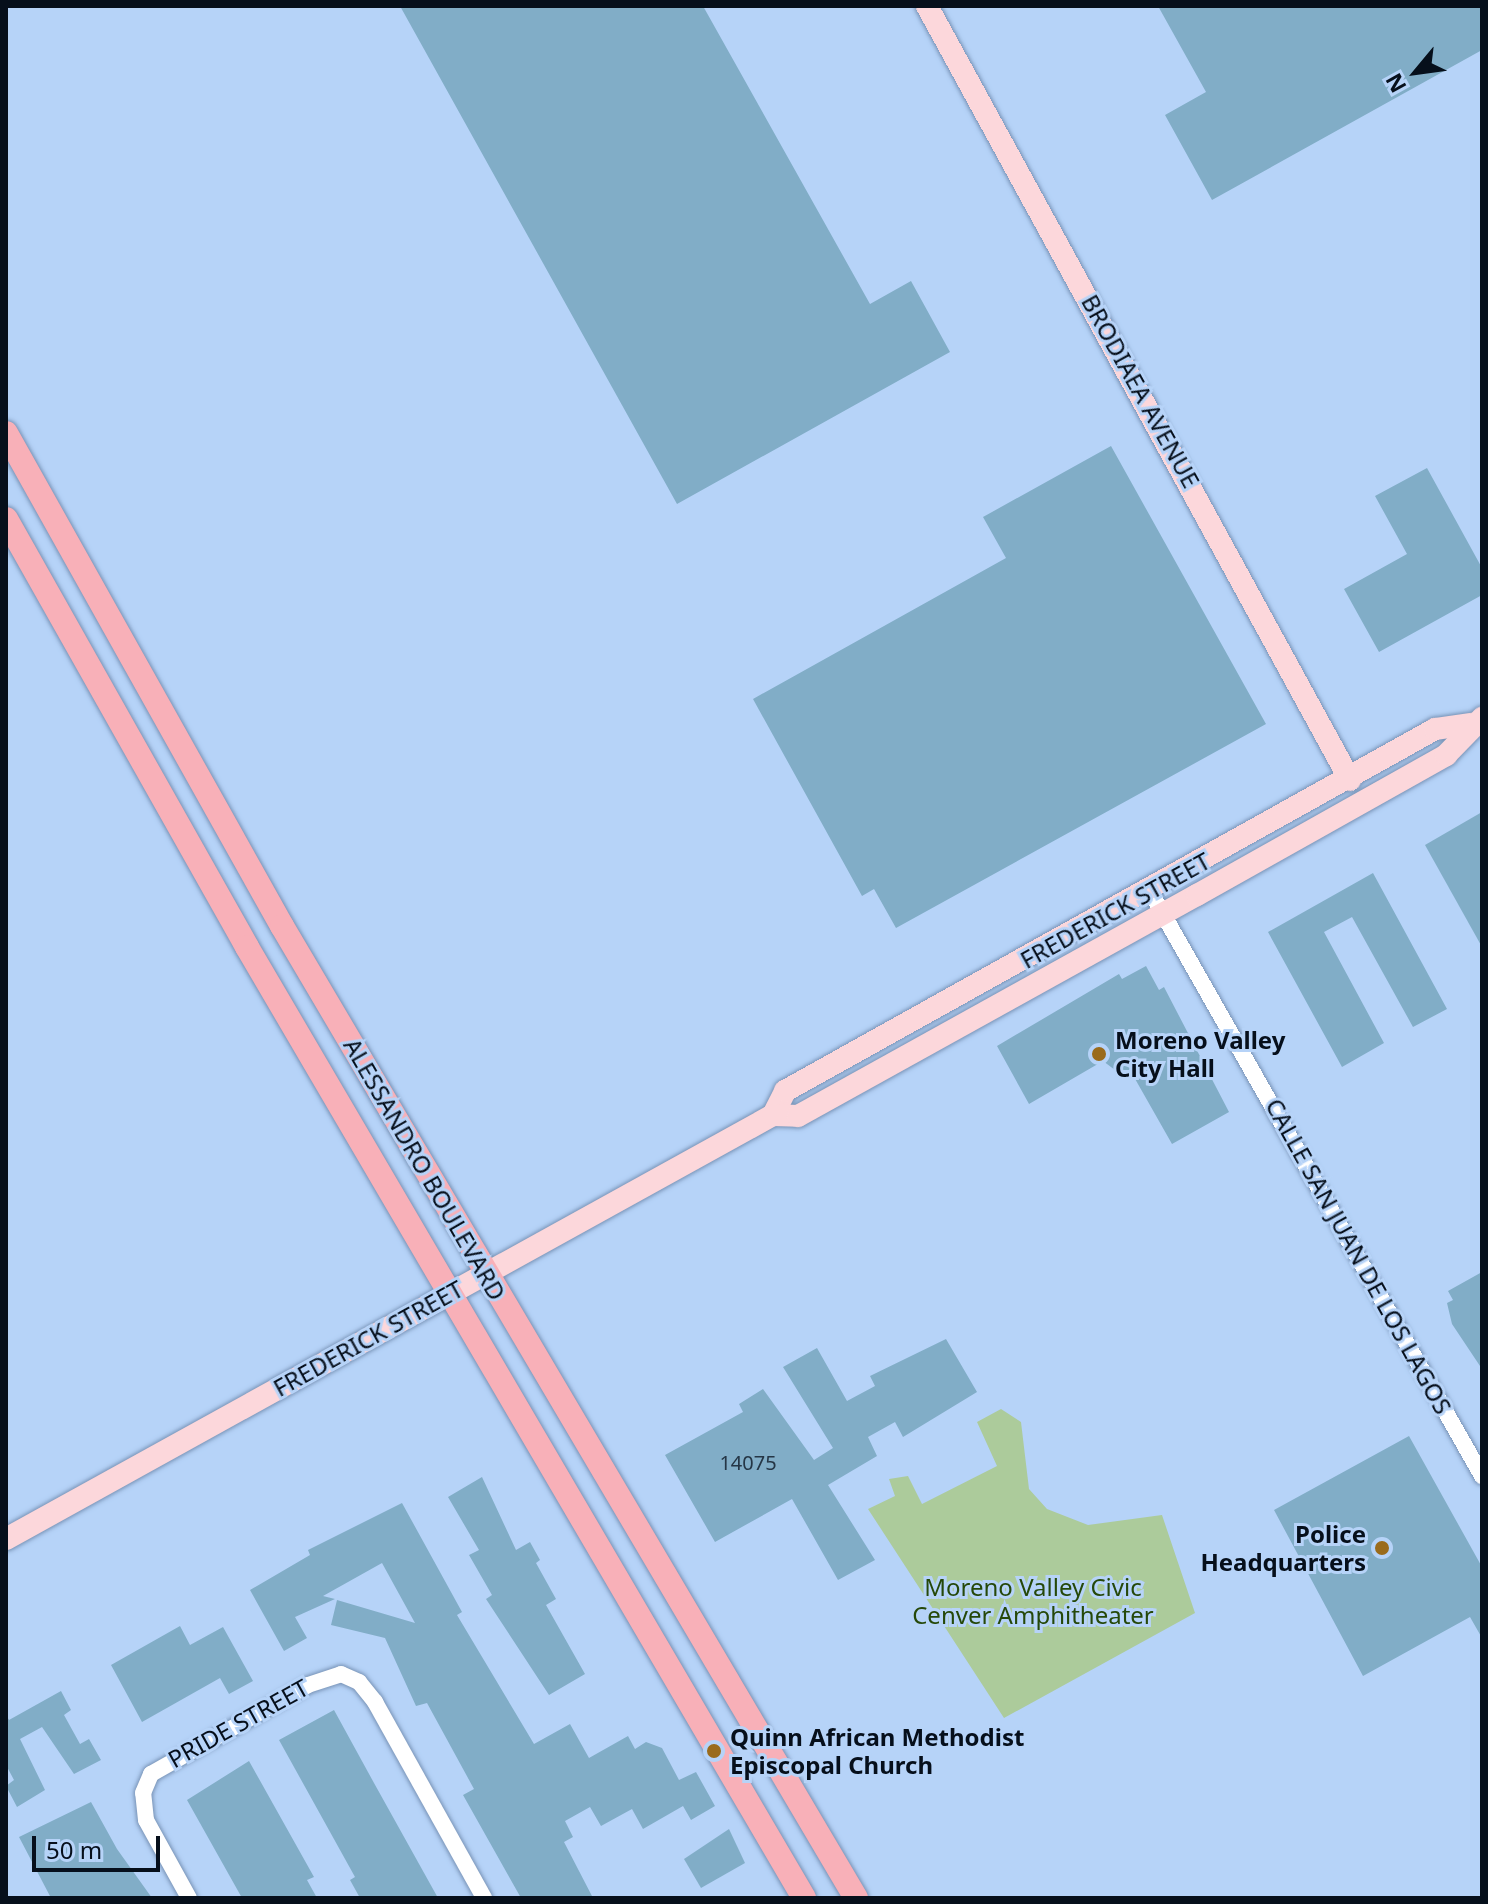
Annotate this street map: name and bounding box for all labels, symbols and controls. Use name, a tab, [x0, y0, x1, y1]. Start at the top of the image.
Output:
north arrow	[1376, 32, 1456, 112]
text: N	[1378, 69, 1412, 99]
street label: BRODIAEA AVENUE	[1076, 289, 1206, 493]
street label: FREDERICK STREET	[1015, 846, 1215, 974]
place label: Moreno Valley City Hall	[1115, 1026, 1285, 1082]
street label: ALESSANDRO BOULEVARD	[338, 1033, 512, 1305]
marker: Moreno Valley City Hall	[1090, 1045, 1108, 1063]
street label: CALLE SAN JUAN DE LOS LAGOS	[1260, 1093, 1458, 1419]
street label: FREDERICK STREET	[268, 1274, 468, 1402]
house number: 14075	[719, 1450, 777, 1474]
place label: Police Headquarters	[1200, 1520, 1366, 1576]
marker: Police Headquarters	[1373, 1539, 1391, 1557]
park label: Moreno Valley Civic Cenver Amphitheater	[912, 1573, 1154, 1629]
street label: PRIDE STREET	[163, 1673, 313, 1773]
place label: Quinn African Methodist Episcopal Church	[730, 1723, 1024, 1779]
marker: Quinn African Methodist Episcopal Church	[705, 1742, 723, 1760]
scale bar	[36, 1820, 164, 1870]
text: 50 m	[46, 1833, 102, 1866]

